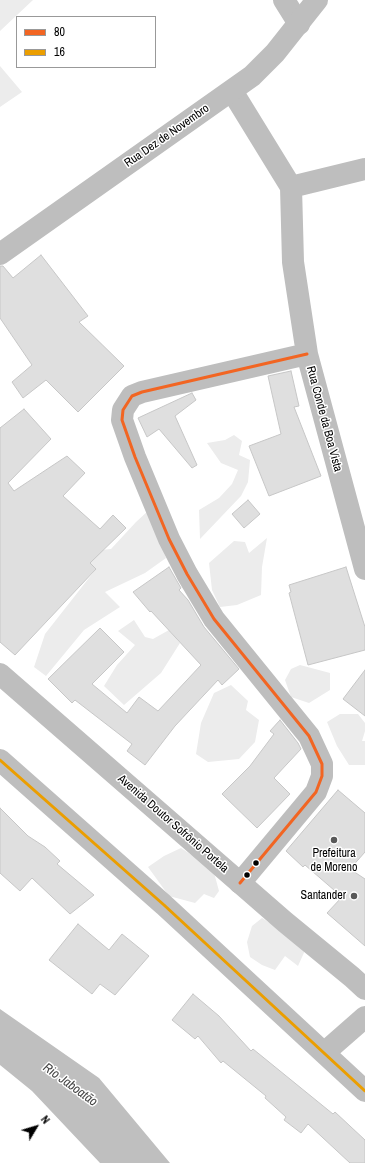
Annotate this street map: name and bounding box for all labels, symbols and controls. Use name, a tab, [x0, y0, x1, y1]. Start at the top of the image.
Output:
legend	[16, 16, 156, 68]
text: 80	[54, 24, 65, 40]
text: 16	[54, 44, 65, 60]
street label: Rua Dez de Novembro	[122, 101, 212, 171]
street label: Rua Conde da Boa Vista	[303, 365, 345, 473]
street label: Avenida Doutor Sofrônio Portela	[115, 772, 231, 876]
marker: Prefeitura de Moreno	[329, 835, 339, 845]
place label: Prefeitura de Moreno	[310, 847, 358, 875]
unlabelled marker	[251, 858, 261, 868]
unlabelled marker	[242, 870, 252, 880]
place label: Santander	[301, 889, 346, 903]
marker: Santander	[349, 891, 359, 901]
water label: Rio Jaboatão	[40, 1060, 100, 1110]
north arrow	[16, 1107, 56, 1147]
text: N	[38, 1113, 53, 1126]

